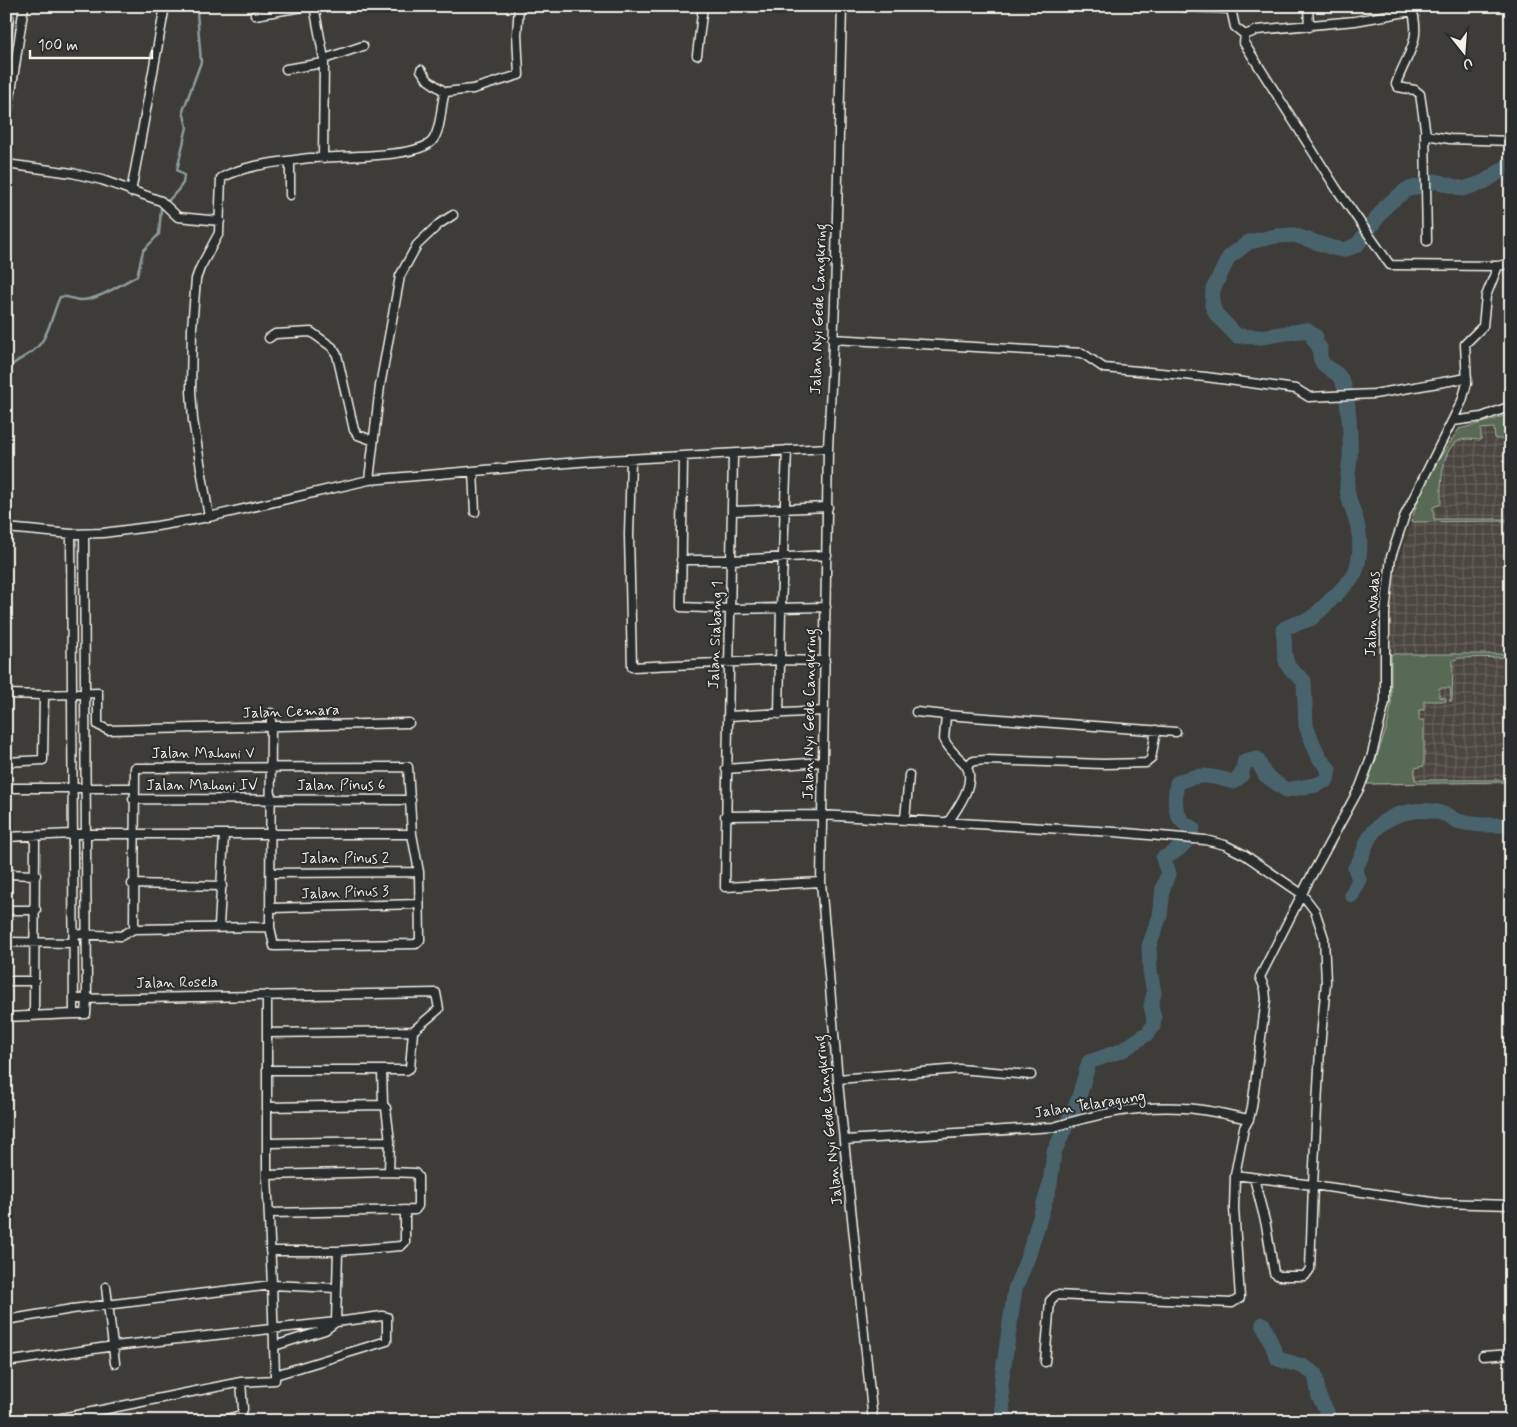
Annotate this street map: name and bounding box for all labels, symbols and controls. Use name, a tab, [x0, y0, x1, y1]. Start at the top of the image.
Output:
scale bar	[30, 28, 152, 60]
north arrow	[1440, 28, 1490, 78]
text: 100 m	[38, 36, 78, 56]
text: U	[1461, 54, 1474, 73]
street label: Jalan Nyi Gede Cangkring	[806, 223, 833, 395]
street label: Jalan Wadas	[1361, 571, 1385, 657]
street label: Jalan Siabang 1	[704, 581, 728, 689]
street label: Jalan Nyi Gede Cangkring	[799, 628, 822, 800]
street label: Jalan Cemara	[242, 700, 340, 724]
street label: Jalan Mahoni V	[151, 744, 255, 764]
street label: Jalan Mahoni IV	[146, 776, 258, 796]
street label: Jalan Pinus 6	[297, 776, 386, 796]
street label: Jalan Pinus 2	[301, 849, 389, 869]
street label: Jalan Pinus 3	[301, 881, 389, 905]
street label: Jalan Rosela	[136, 972, 218, 994]
street label: Jalan Nyi Gede Cangkring	[810, 1034, 849, 1206]
street label: Jalan Telaragung	[1033, 1086, 1147, 1125]

